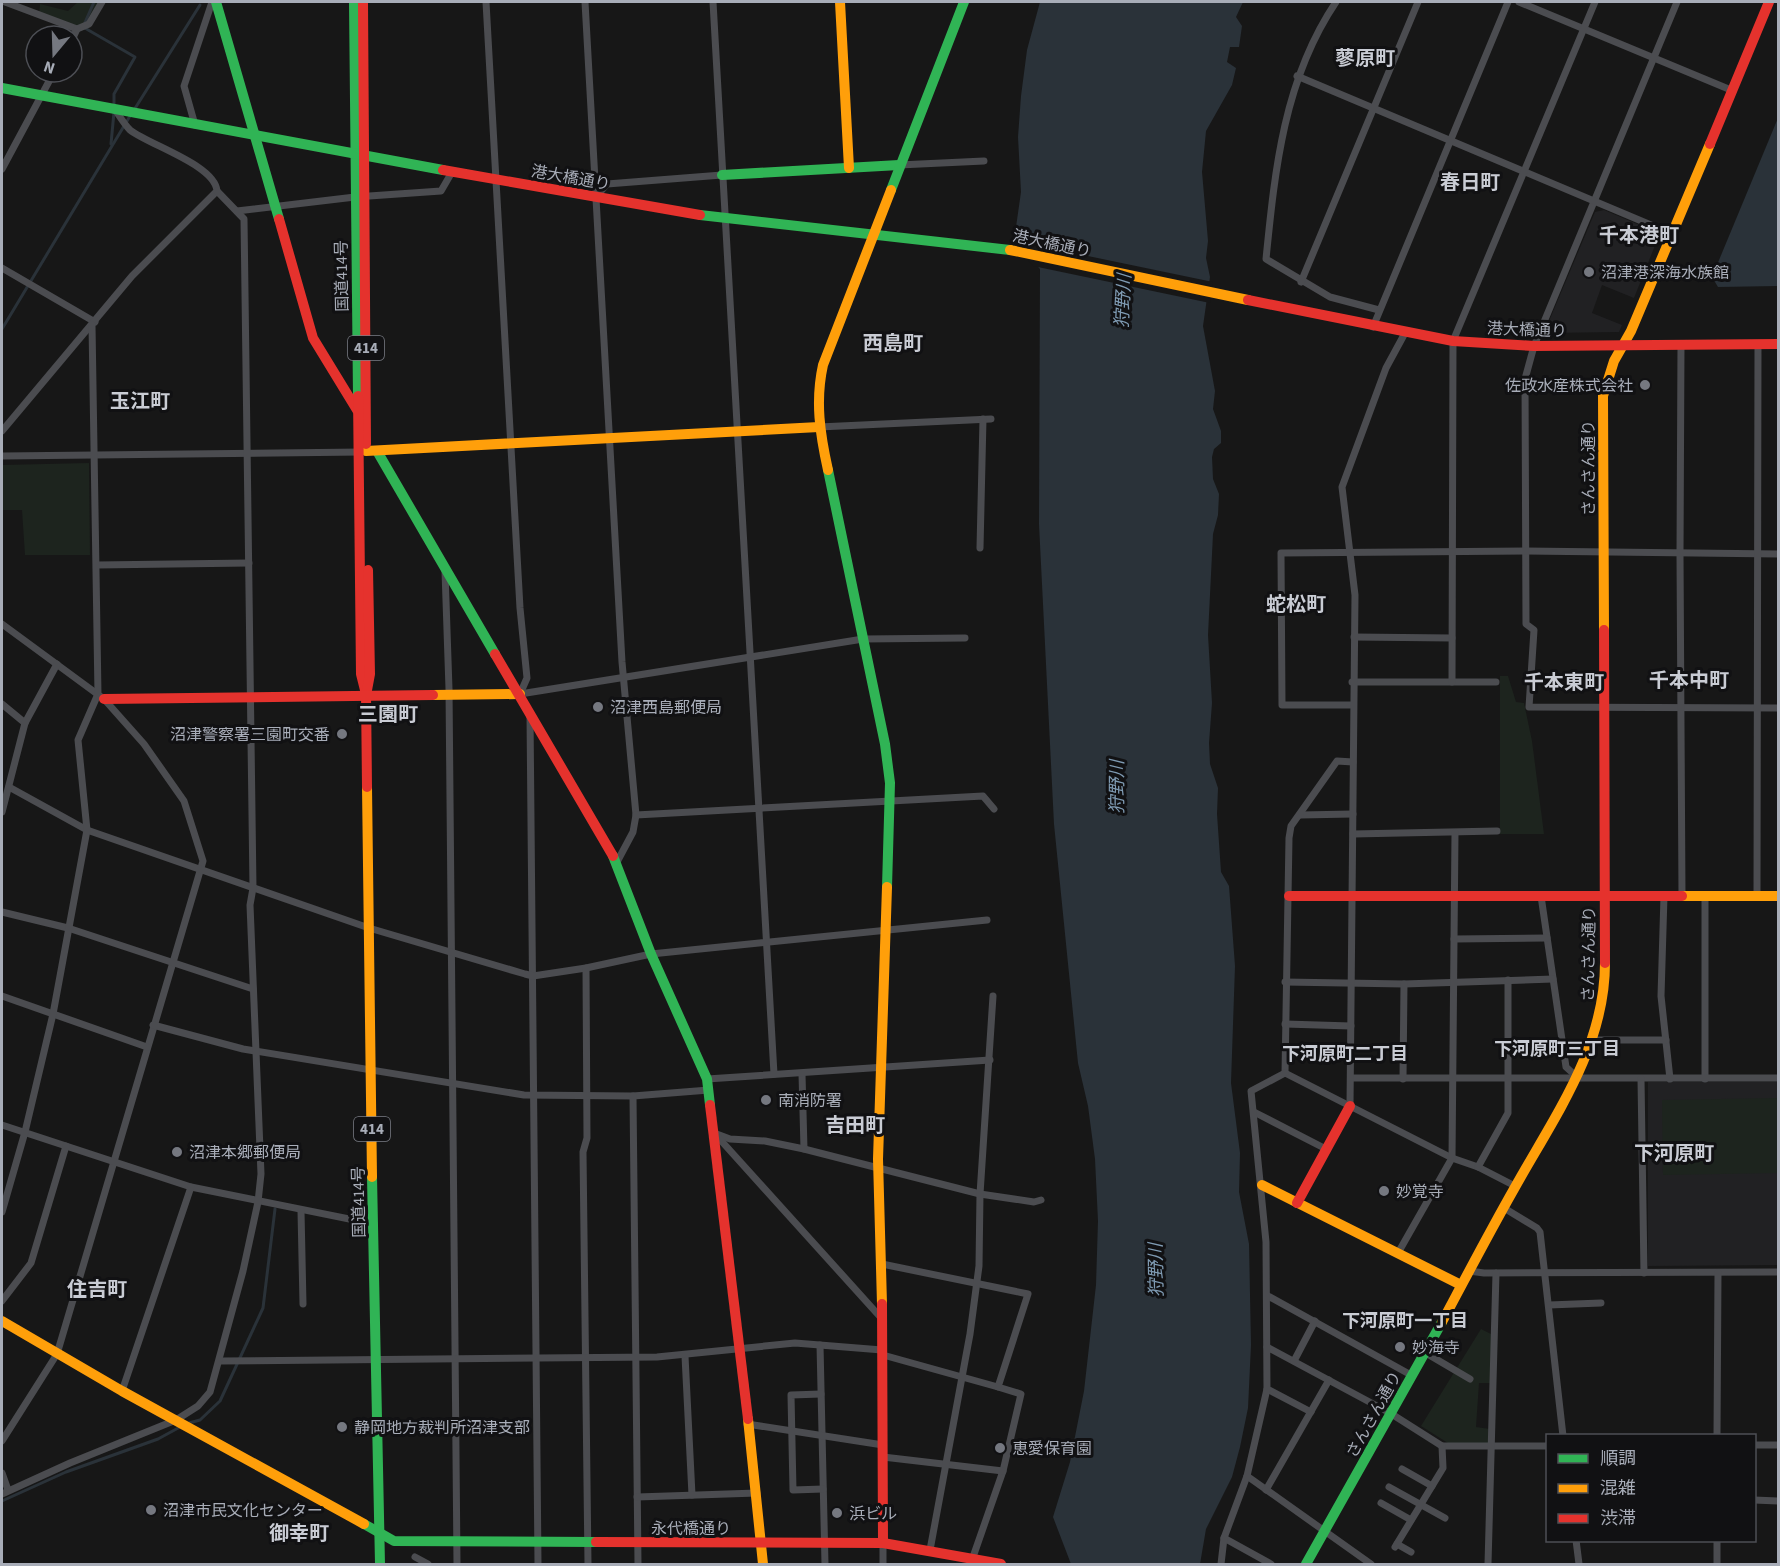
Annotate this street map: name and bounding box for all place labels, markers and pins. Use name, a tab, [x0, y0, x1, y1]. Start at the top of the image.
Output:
place label: 沼津港深海水族館	[1601, 262, 1729, 284]
marker: 沼津港深海水族館	[1582, 265, 1596, 279]
place label: 佐政水産株式会社	[1505, 375, 1633, 397]
marker: 佐政水産株式会社	[1638, 378, 1652, 392]
place label: 沼津西島郵便局	[610, 697, 722, 719]
marker: 沼津西島郵便局	[591, 700, 605, 714]
place label: 沼津警察署三園町交番	[170, 724, 330, 746]
marker: 沼津警察署三園町交番	[335, 727, 349, 741]
place label: 南消防署	[778, 1090, 842, 1112]
marker: 南消防署	[759, 1093, 773, 1107]
place label: 沼津本郷郵便局	[189, 1142, 301, 1164]
marker: 沼津本郷郵便局	[170, 1145, 184, 1159]
place label: 妙覚寺	[1396, 1181, 1444, 1203]
marker: 妙覚寺	[1377, 1184, 1391, 1198]
place label: 妙海寺	[1412, 1337, 1460, 1359]
marker: 妙海寺	[1393, 1340, 1407, 1354]
place label: 静岡地方裁判所沼津支部	[354, 1417, 530, 1439]
marker: 静岡地方裁判所沼津支部	[335, 1420, 349, 1434]
place label: 恵愛保育園	[1012, 1438, 1092, 1460]
marker: 恵愛保育園	[993, 1441, 1007, 1455]
place label: 沼津市民文化センター	[163, 1500, 323, 1522]
marker: 沼津市民文化センター	[144, 1503, 158, 1517]
place label: 浜ビル	[849, 1503, 897, 1525]
marker: 浜ビル	[830, 1506, 844, 1520]

